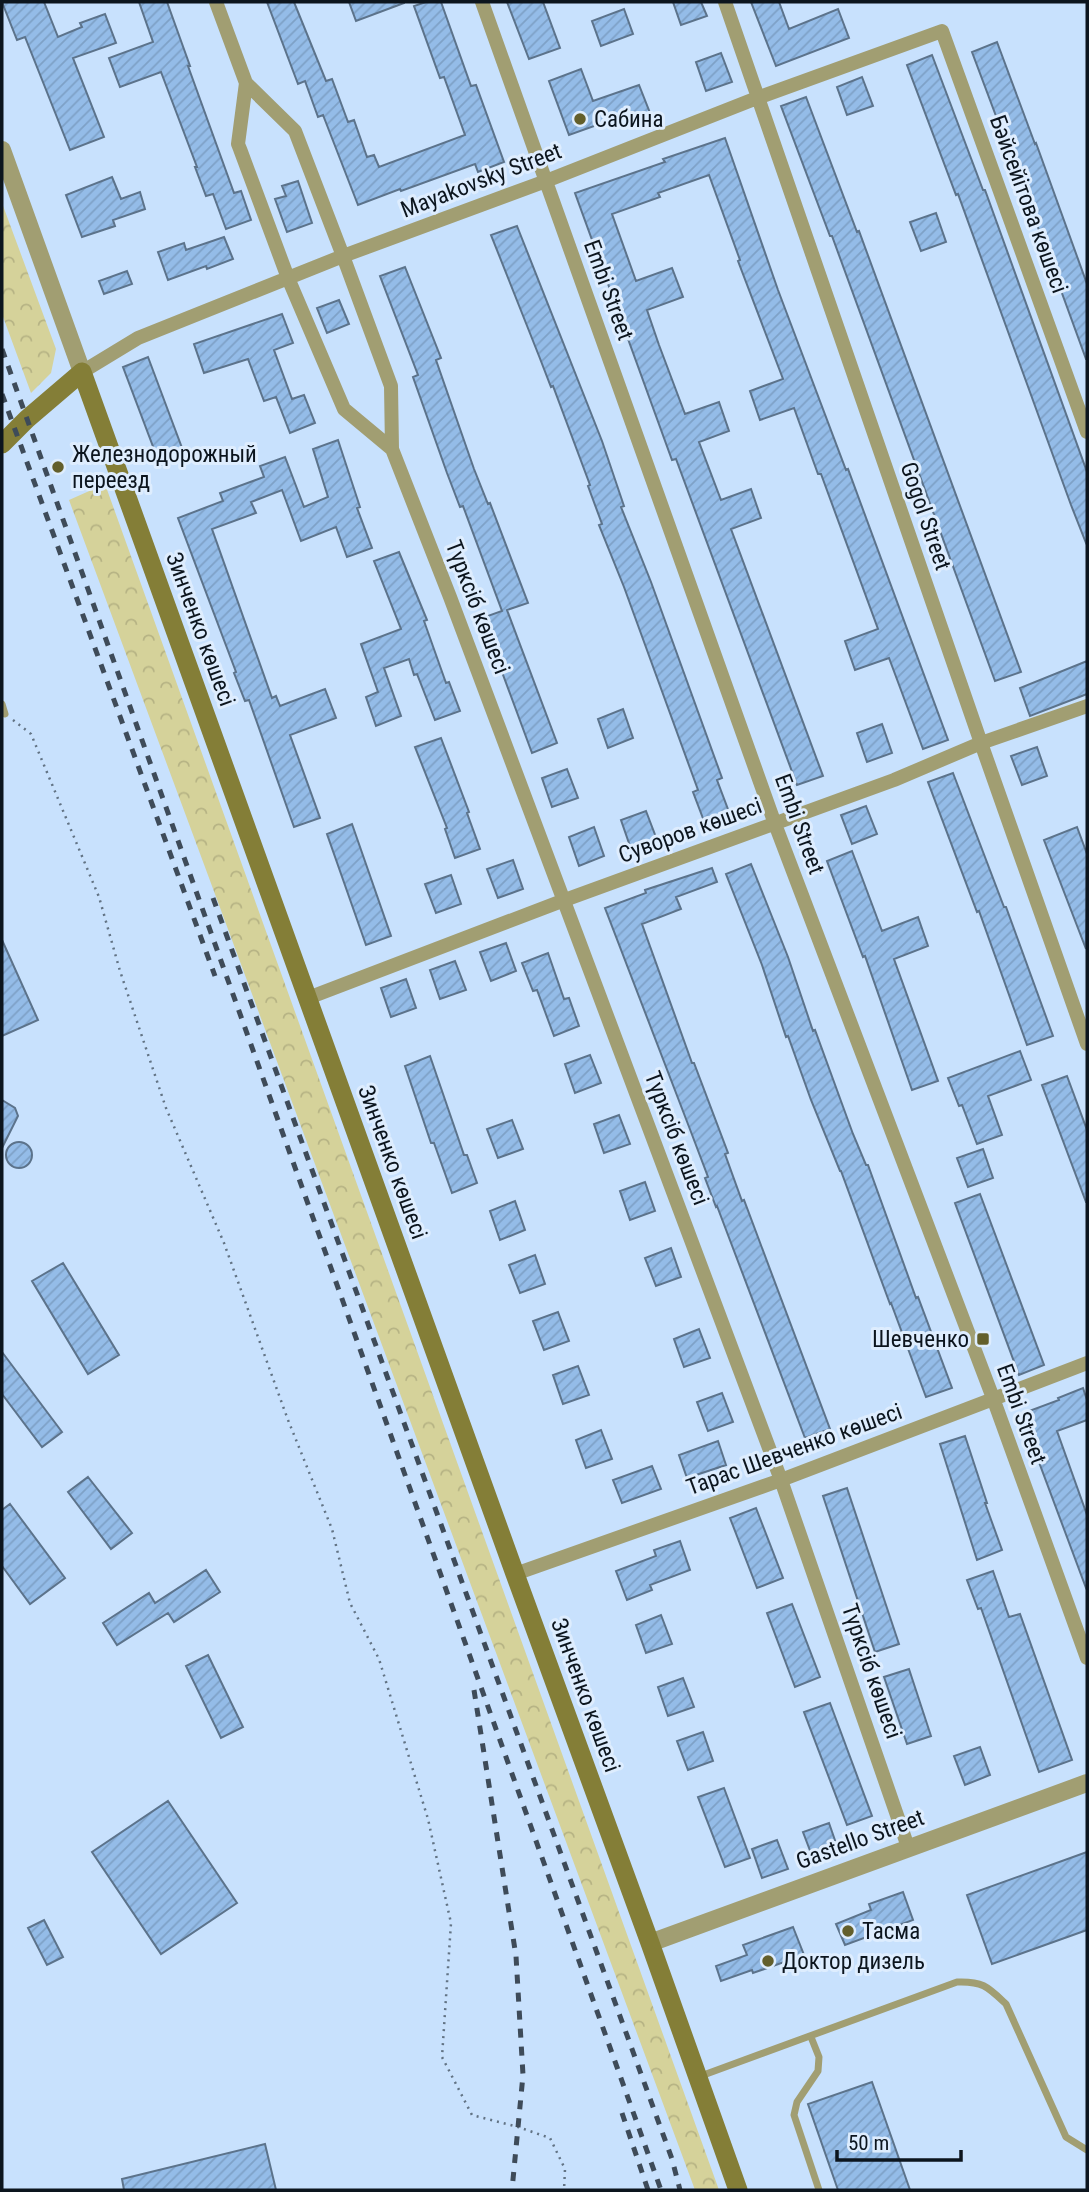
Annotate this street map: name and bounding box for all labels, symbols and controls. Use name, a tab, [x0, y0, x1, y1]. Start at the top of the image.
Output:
place label: Сабина	[594, 106, 663, 133]
marker: Сабина	[572, 111, 588, 127]
street label: Бәйсейітова көшесі	[984, 112, 1073, 297]
street label: Mayakovsky Street	[397, 137, 565, 224]
street label: Embi Street	[578, 236, 639, 344]
place label: Железнодорожный переезд	[72, 441, 257, 494]
marker: Железнодорожный переезд	[50, 459, 66, 475]
street label: Gogol Street	[894, 459, 957, 574]
street label: Түрксіб көшесі	[440, 536, 515, 678]
street label: Зинченко көшесі	[160, 549, 241, 710]
street label: Embi Street	[769, 770, 830, 878]
street label: Суворов көшесі	[615, 792, 766, 869]
street label: Түрксіб көшесі	[639, 1067, 714, 1209]
street label: Зинченко көшесі	[352, 1082, 433, 1243]
place label: Шевченко	[872, 1326, 969, 1353]
marker: Шевченко	[975, 1331, 991, 1347]
street label: Embi Street	[991, 1360, 1052, 1468]
street label: Тарас Шевченко көшесі	[683, 1398, 906, 1501]
street label: Түрксіб көшесі	[836, 1600, 907, 1742]
street label: Зинченко көшесі	[545, 1615, 626, 1776]
street label: Gastello Street	[793, 1804, 928, 1875]
place label: Тасма	[862, 1918, 920, 1945]
marker: Тасма	[840, 1923, 856, 1939]
place label: Доктор дизель	[782, 1948, 925, 1975]
marker: Доктор дизель	[760, 1953, 776, 1969]
scale bar	[837, 2118, 961, 2162]
text: 50 m	[848, 2131, 889, 2155]

